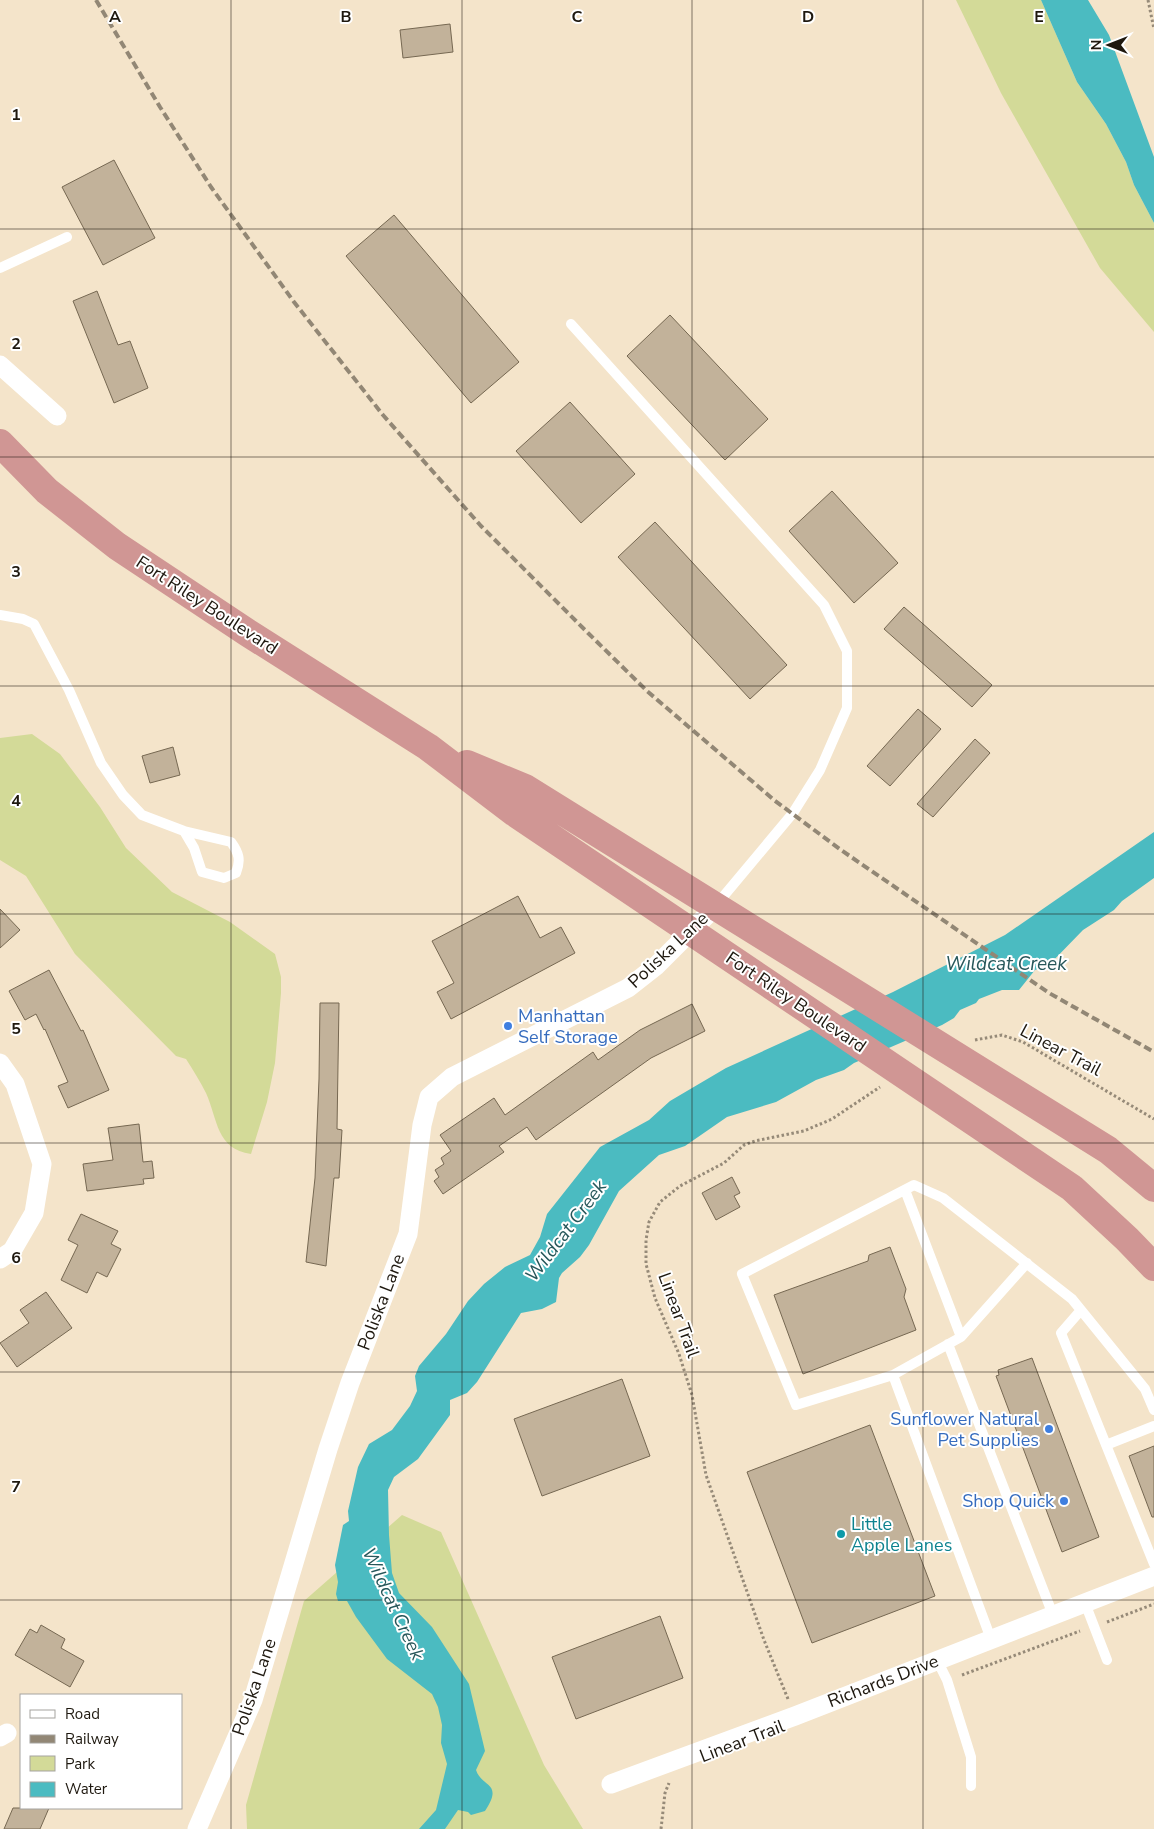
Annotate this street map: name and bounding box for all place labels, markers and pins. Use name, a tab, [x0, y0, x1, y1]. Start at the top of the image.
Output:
place label: Manhattan Self Storage	[518, 1004, 618, 1049]
marker: Manhattan Self Storage	[502, 1020, 514, 1032]
place label: Sunflower Natural Pet Supplies	[890, 1407, 1040, 1452]
marker: Sunflower Natural Pet Supplies	[1043, 1423, 1055, 1435]
place label: Shop Quick	[962, 1489, 1055, 1513]
marker: Shop Quick	[1058, 1495, 1070, 1507]
place label: Little Apple Lanes	[851, 1512, 952, 1557]
marker: Little Apple Lanes	[835, 1528, 847, 1540]

